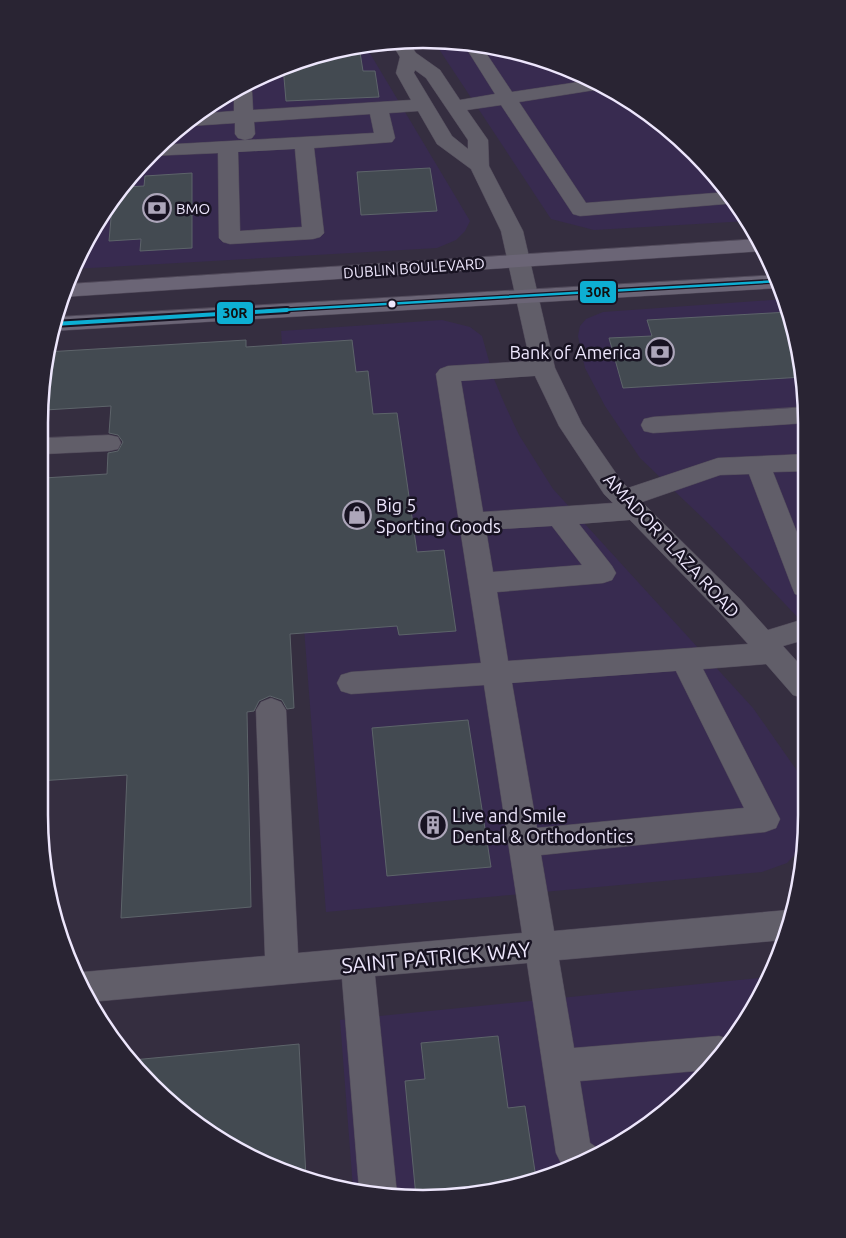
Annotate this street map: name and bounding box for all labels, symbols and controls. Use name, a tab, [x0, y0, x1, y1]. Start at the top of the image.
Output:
bank icon: BMO	[142, 193, 172, 223]
place label: BMO	[176, 200, 210, 217]
street label: DUBLIN BOULEVARD	[343, 255, 485, 281]
line badge: 30R	[579, 280, 617, 304]
text: 30R	[586, 284, 610, 300]
unlabelled marker	[387, 299, 397, 309]
line badge: 30R	[216, 301, 254, 325]
text: 30R	[223, 305, 247, 321]
bank icon: Bank of America	[645, 337, 675, 367]
place label: Bank of America	[509, 342, 641, 362]
street label: AMADOR PLAZA ROAD	[600, 469, 744, 621]
place label: Big 5 Sporting Goods	[376, 495, 501, 536]
shop icon: Big 5 Sporting Goods	[342, 500, 372, 530]
place label: Live and Smile Dental & Orthodontics	[452, 805, 634, 846]
building icon: Live and Smile Dental & Orthodontics	[418, 810, 448, 840]
street label: SAINT PATRICK WAY	[340, 937, 532, 977]

